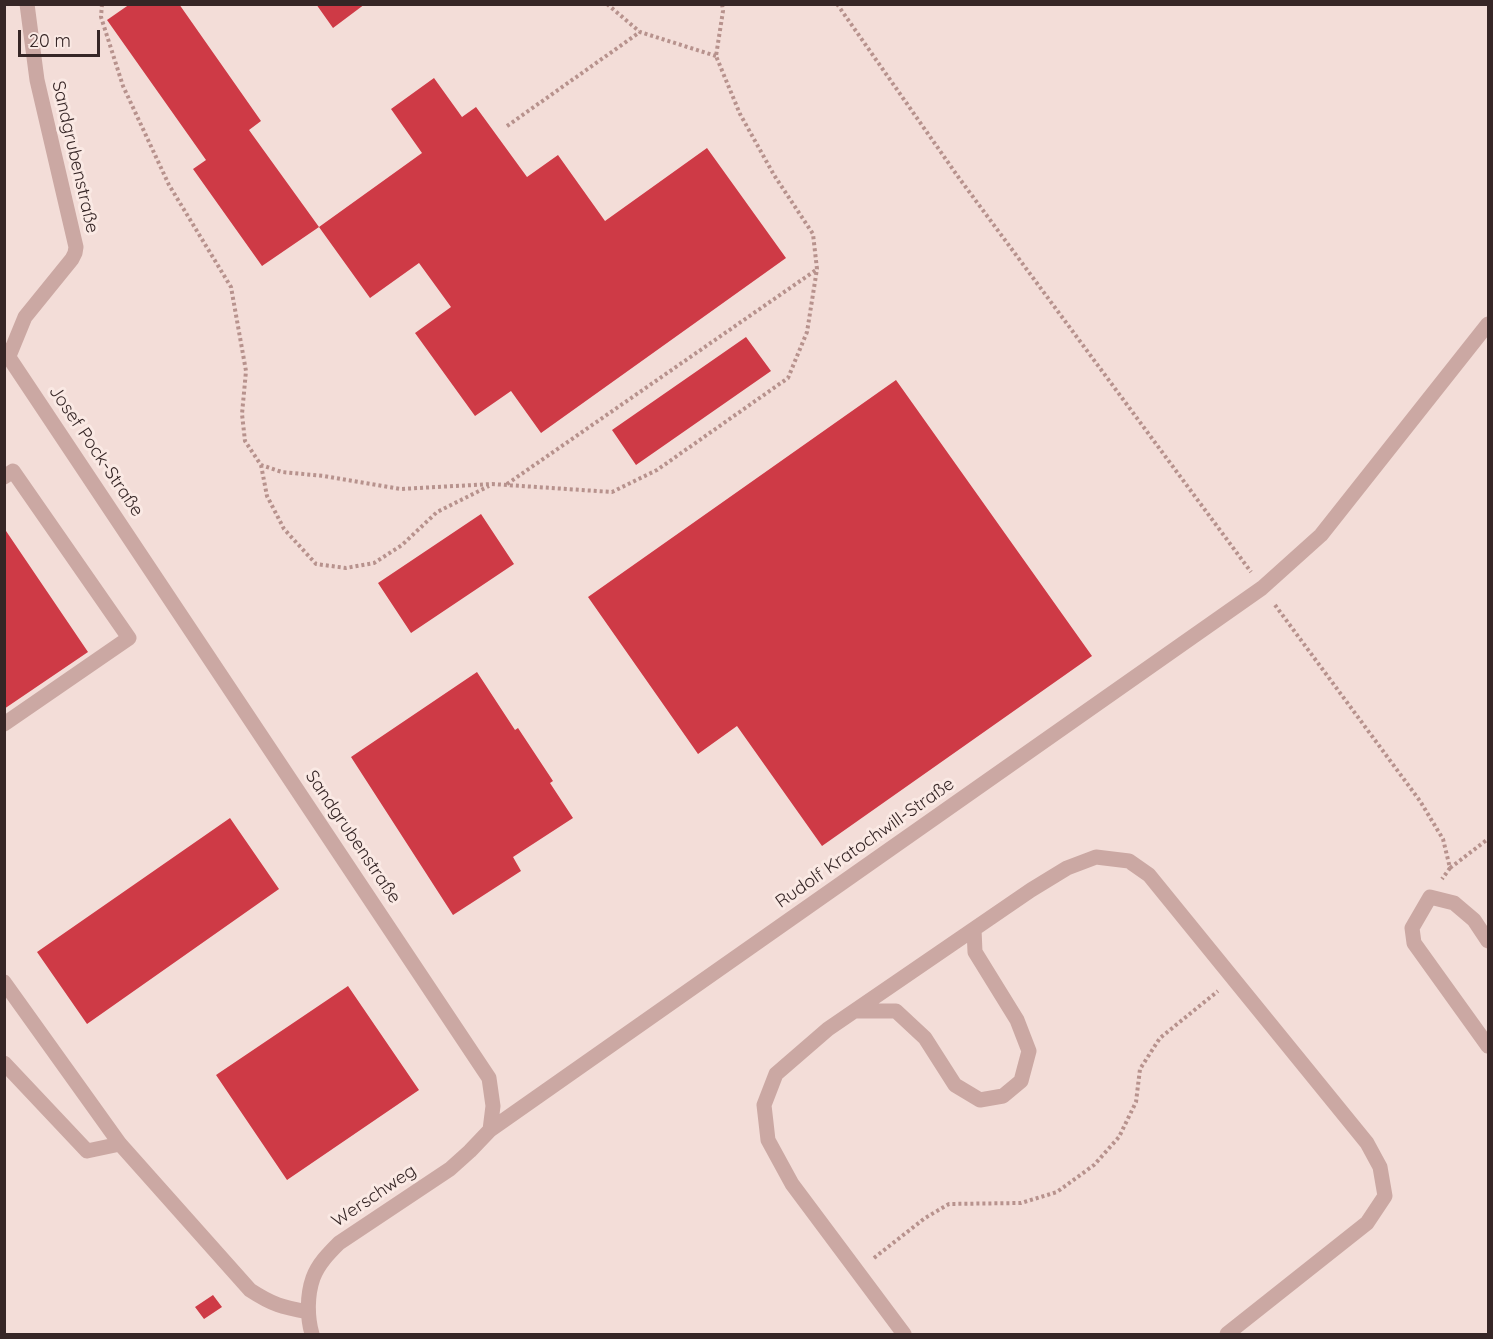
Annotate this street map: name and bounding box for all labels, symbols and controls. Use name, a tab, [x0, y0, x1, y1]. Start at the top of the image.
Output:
scale bar	[21, 18, 104, 56]
text: 20 m	[29, 29, 71, 52]
street label: Sandgrubenstraße	[47, 79, 103, 235]
street label: Josef Pock-Straße	[44, 381, 148, 521]
street label: Sandgrubenstraße	[301, 767, 405, 907]
street label: Rudolf Kratochwill-Straße	[772, 773, 958, 913]
street label: Werschweg	[328, 1160, 420, 1232]

